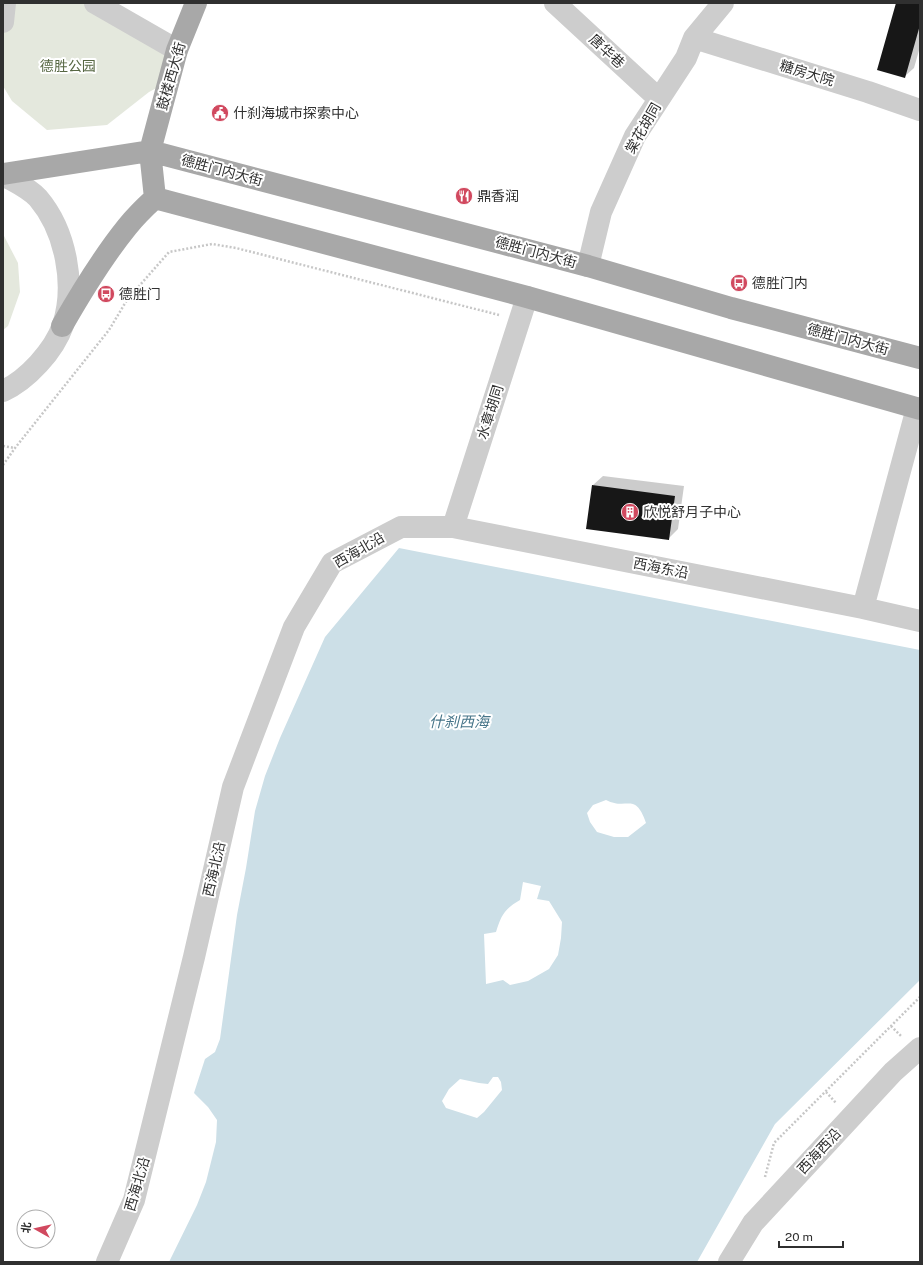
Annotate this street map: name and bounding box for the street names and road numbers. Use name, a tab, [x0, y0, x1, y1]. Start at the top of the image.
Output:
street label: 唐华巷	[586, 31, 628, 71]
street label: 鼓楼西大街	[154, 40, 188, 112]
street label: 糖房大院	[778, 57, 836, 89]
street label: 棠花胡同	[622, 100, 664, 156]
street label: 德胜门内大街	[179, 151, 265, 189]
street label: 德胜门内大街	[493, 233, 579, 271]
street label: 德胜门内大街	[805, 320, 891, 358]
street label: 水章胡同	[474, 383, 506, 441]
street label: 西海北沿	[331, 529, 387, 571]
street label: 西海东沿	[632, 555, 690, 581]
street label: 西海北沿	[200, 840, 228, 898]
street label: 西海西沿	[794, 1125, 844, 1177]
street label: 西海北沿	[122, 1155, 152, 1213]

